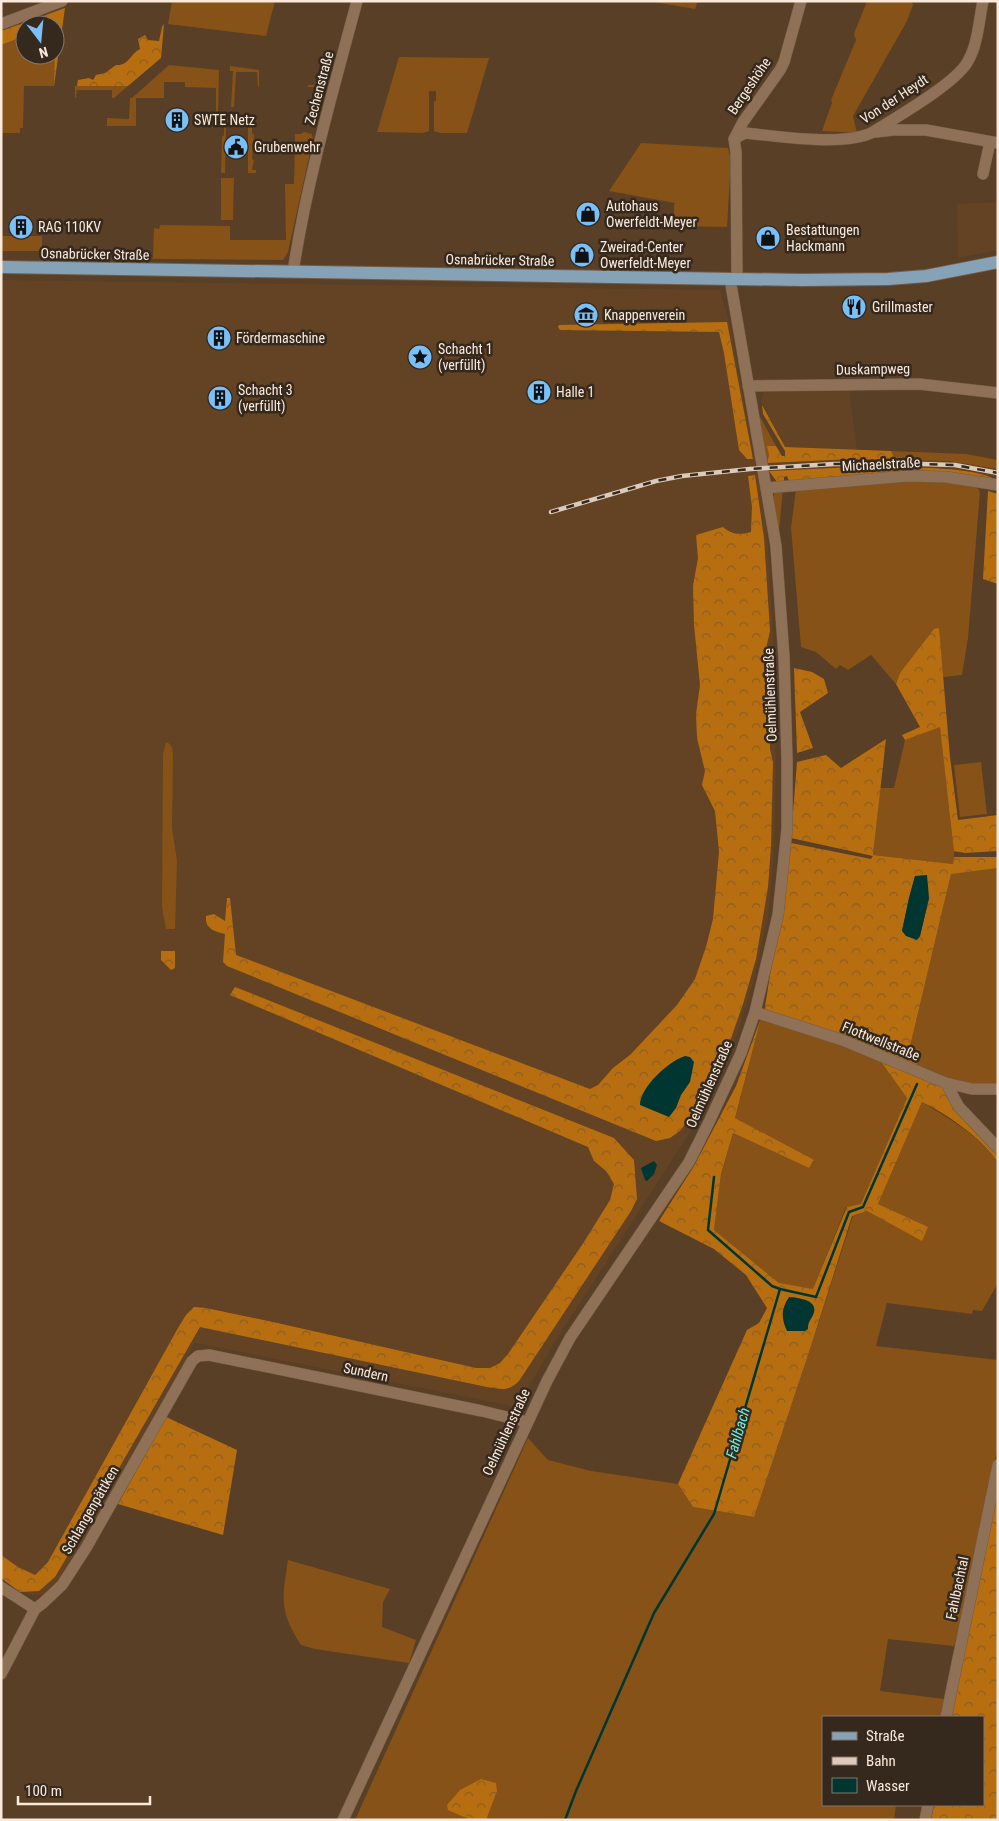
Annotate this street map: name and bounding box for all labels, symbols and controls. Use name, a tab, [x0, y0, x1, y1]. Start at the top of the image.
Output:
north arrow	[15, 15, 65, 65]
text: N	[37, 44, 50, 61]
street label: Zechenstraße	[302, 49, 337, 126]
street label: Bergeshöhe	[724, 54, 774, 118]
street label: Von der Heydt	[857, 71, 931, 127]
building icon: SWTE Netz	[164, 107, 190, 133]
place label: SWTE Netz	[194, 112, 255, 128]
public building icon: Grubenwehr	[223, 134, 249, 160]
place label: Grubenwehr	[254, 139, 320, 155]
place label: Autohaus Owerfeldt-Meyer	[606, 198, 697, 230]
shop icon: Autohaus Owerfeldt-Meyer	[575, 201, 601, 227]
building icon: RAG 110KV	[8, 214, 34, 240]
place label: RAG 110KV	[38, 219, 101, 235]
place label: Bestattungen Hackmann	[786, 222, 860, 254]
shop icon: Bestattungen Hackmann	[755, 225, 781, 251]
place label: Zweirad-Center Owerfeldt-Meyer	[600, 239, 691, 271]
shop icon: Zweirad-Center Owerfeldt-Meyer	[569, 242, 595, 268]
street label: Osnabrücker Straße	[40, 245, 150, 263]
street label: Osnabrücker Straße	[445, 251, 555, 269]
restaurant icon: Grillmaster	[841, 294, 867, 320]
place label: Grillmaster	[872, 299, 933, 315]
museum icon: Knappenverein	[573, 302, 599, 328]
place label: Knappenverein	[604, 307, 685, 323]
building icon: Fördermaschine	[206, 325, 232, 351]
place label: Fördermaschine	[236, 330, 325, 346]
place label: Schacht 1 (verfüllt)	[438, 341, 493, 374]
place icon: Schacht 1 (verfüllt)	[407, 344, 433, 370]
street label: Duskampweg	[836, 360, 910, 378]
building icon: Halle 1	[526, 379, 552, 405]
place label: Schacht 3 (verfüllt)	[238, 382, 293, 415]
place label: Halle 1	[556, 384, 595, 400]
building icon: Schacht 3 (verfüllt)	[207, 385, 233, 411]
street label: Michaelstraße	[841, 454, 921, 474]
street label: Oelmühlenstraße	[760, 647, 780, 742]
street label: Flottwellstraße	[840, 1018, 923, 1064]
street label: Oelmühlenstraße	[683, 1037, 736, 1130]
street label: Sundern	[342, 1359, 390, 1385]
street label: Oelmühlenstraße	[479, 1386, 533, 1478]
water label: Fahlbach	[722, 1406, 754, 1460]
street label: Schlangenpättken	[58, 1463, 122, 1557]
street label: Fahlbachtal	[943, 1555, 971, 1621]
legend	[822, 1716, 984, 1806]
text: Straße	[866, 1727, 905, 1745]
text: Bahn	[866, 1752, 896, 1770]
scale bar	[18, 1774, 150, 1806]
text: Wasser	[866, 1777, 910, 1795]
text: 100 m	[25, 1782, 62, 1800]

